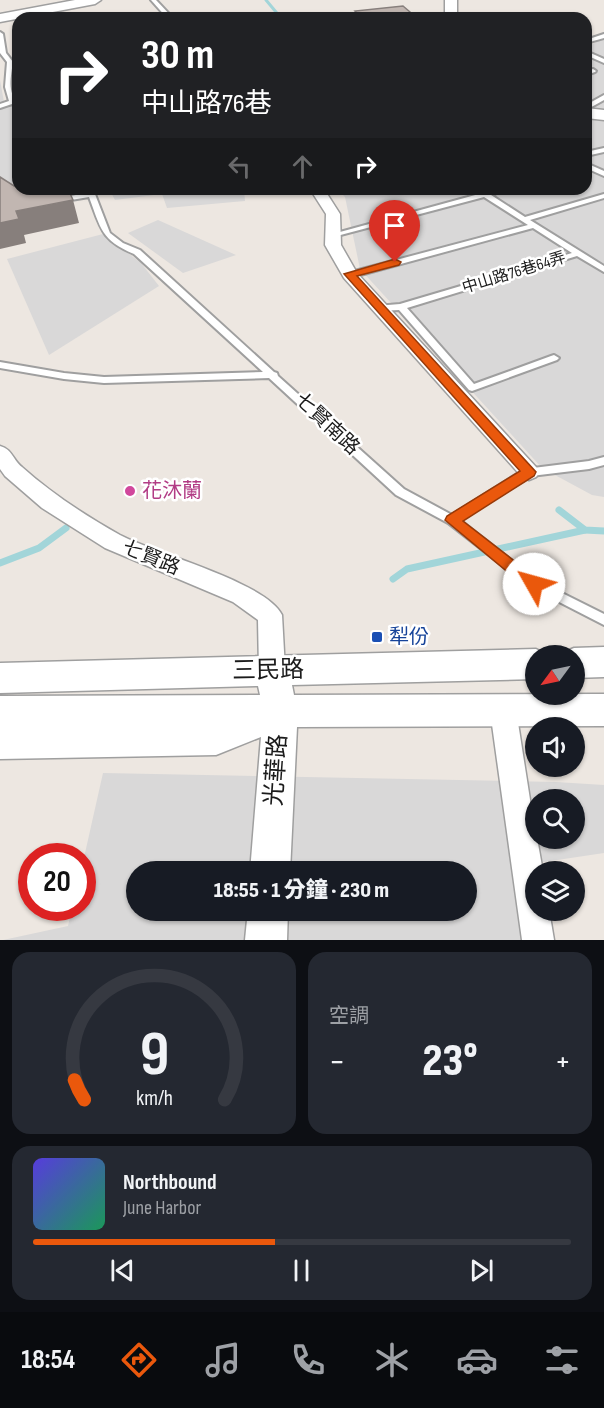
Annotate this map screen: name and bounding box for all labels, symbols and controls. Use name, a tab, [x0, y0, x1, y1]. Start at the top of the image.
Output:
text: 30 m	[141, 30, 214, 81]
icon: right	[42, 36, 120, 114]
text: 中山路76巷	[141, 88, 272, 120]
icon: left	[223, 150, 256, 183]
icon: ahead	[286, 150, 319, 183]
icon: right	[349, 150, 382, 183]
pin	[369, 200, 420, 262]
icon: arrive	[378, 209, 411, 242]
street label: 中山路76巷64弄	[460, 248, 568, 298]
street label: 七賢南路	[290, 388, 364, 460]
place label: 花沐蘭	[142, 479, 202, 503]
marker: 花沐蘭	[123, 484, 137, 498]
street label: 七賢路	[119, 536, 183, 580]
position arrow	[502, 552, 566, 616]
place label: 犁份	[389, 625, 429, 649]
marker: 犁份	[370, 630, 384, 644]
north arrow	[525, 645, 585, 705]
map controls	[525, 645, 585, 921]
street label: 三民路	[232, 655, 304, 685]
button: sound	[525, 717, 585, 777]
street label: 光華路	[259, 733, 293, 807]
button: search	[525, 789, 585, 849]
speed limit sign: 20	[18, 843, 96, 921]
button: layers	[525, 861, 585, 921]
text: 18:55 · 1 分鐘 · 230 m	[214, 877, 389, 904]
text: 空調	[329, 1004, 369, 1028]
text: 9	[139, 1018, 169, 1093]
text: 23°	[422, 1034, 478, 1089]
text: −	[329, 1042, 345, 1082]
text: +	[555, 1042, 571, 1082]
text: km/h	[135, 1086, 173, 1111]
text: Northbound	[123, 1169, 217, 1196]
text: June Harbor	[123, 1196, 201, 1220]
icon: previous	[106, 1254, 139, 1287]
icon: pause	[285, 1254, 318, 1287]
icon: next	[465, 1254, 498, 1287]
icon: directions	[118, 1339, 160, 1381]
icon: music	[202, 1339, 244, 1381]
icon: phone	[287, 1339, 329, 1381]
icon: climate	[371, 1339, 413, 1381]
icon: car	[456, 1339, 498, 1381]
icon: filters	[541, 1339, 583, 1381]
text: 18:54	[21, 1344, 75, 1376]

